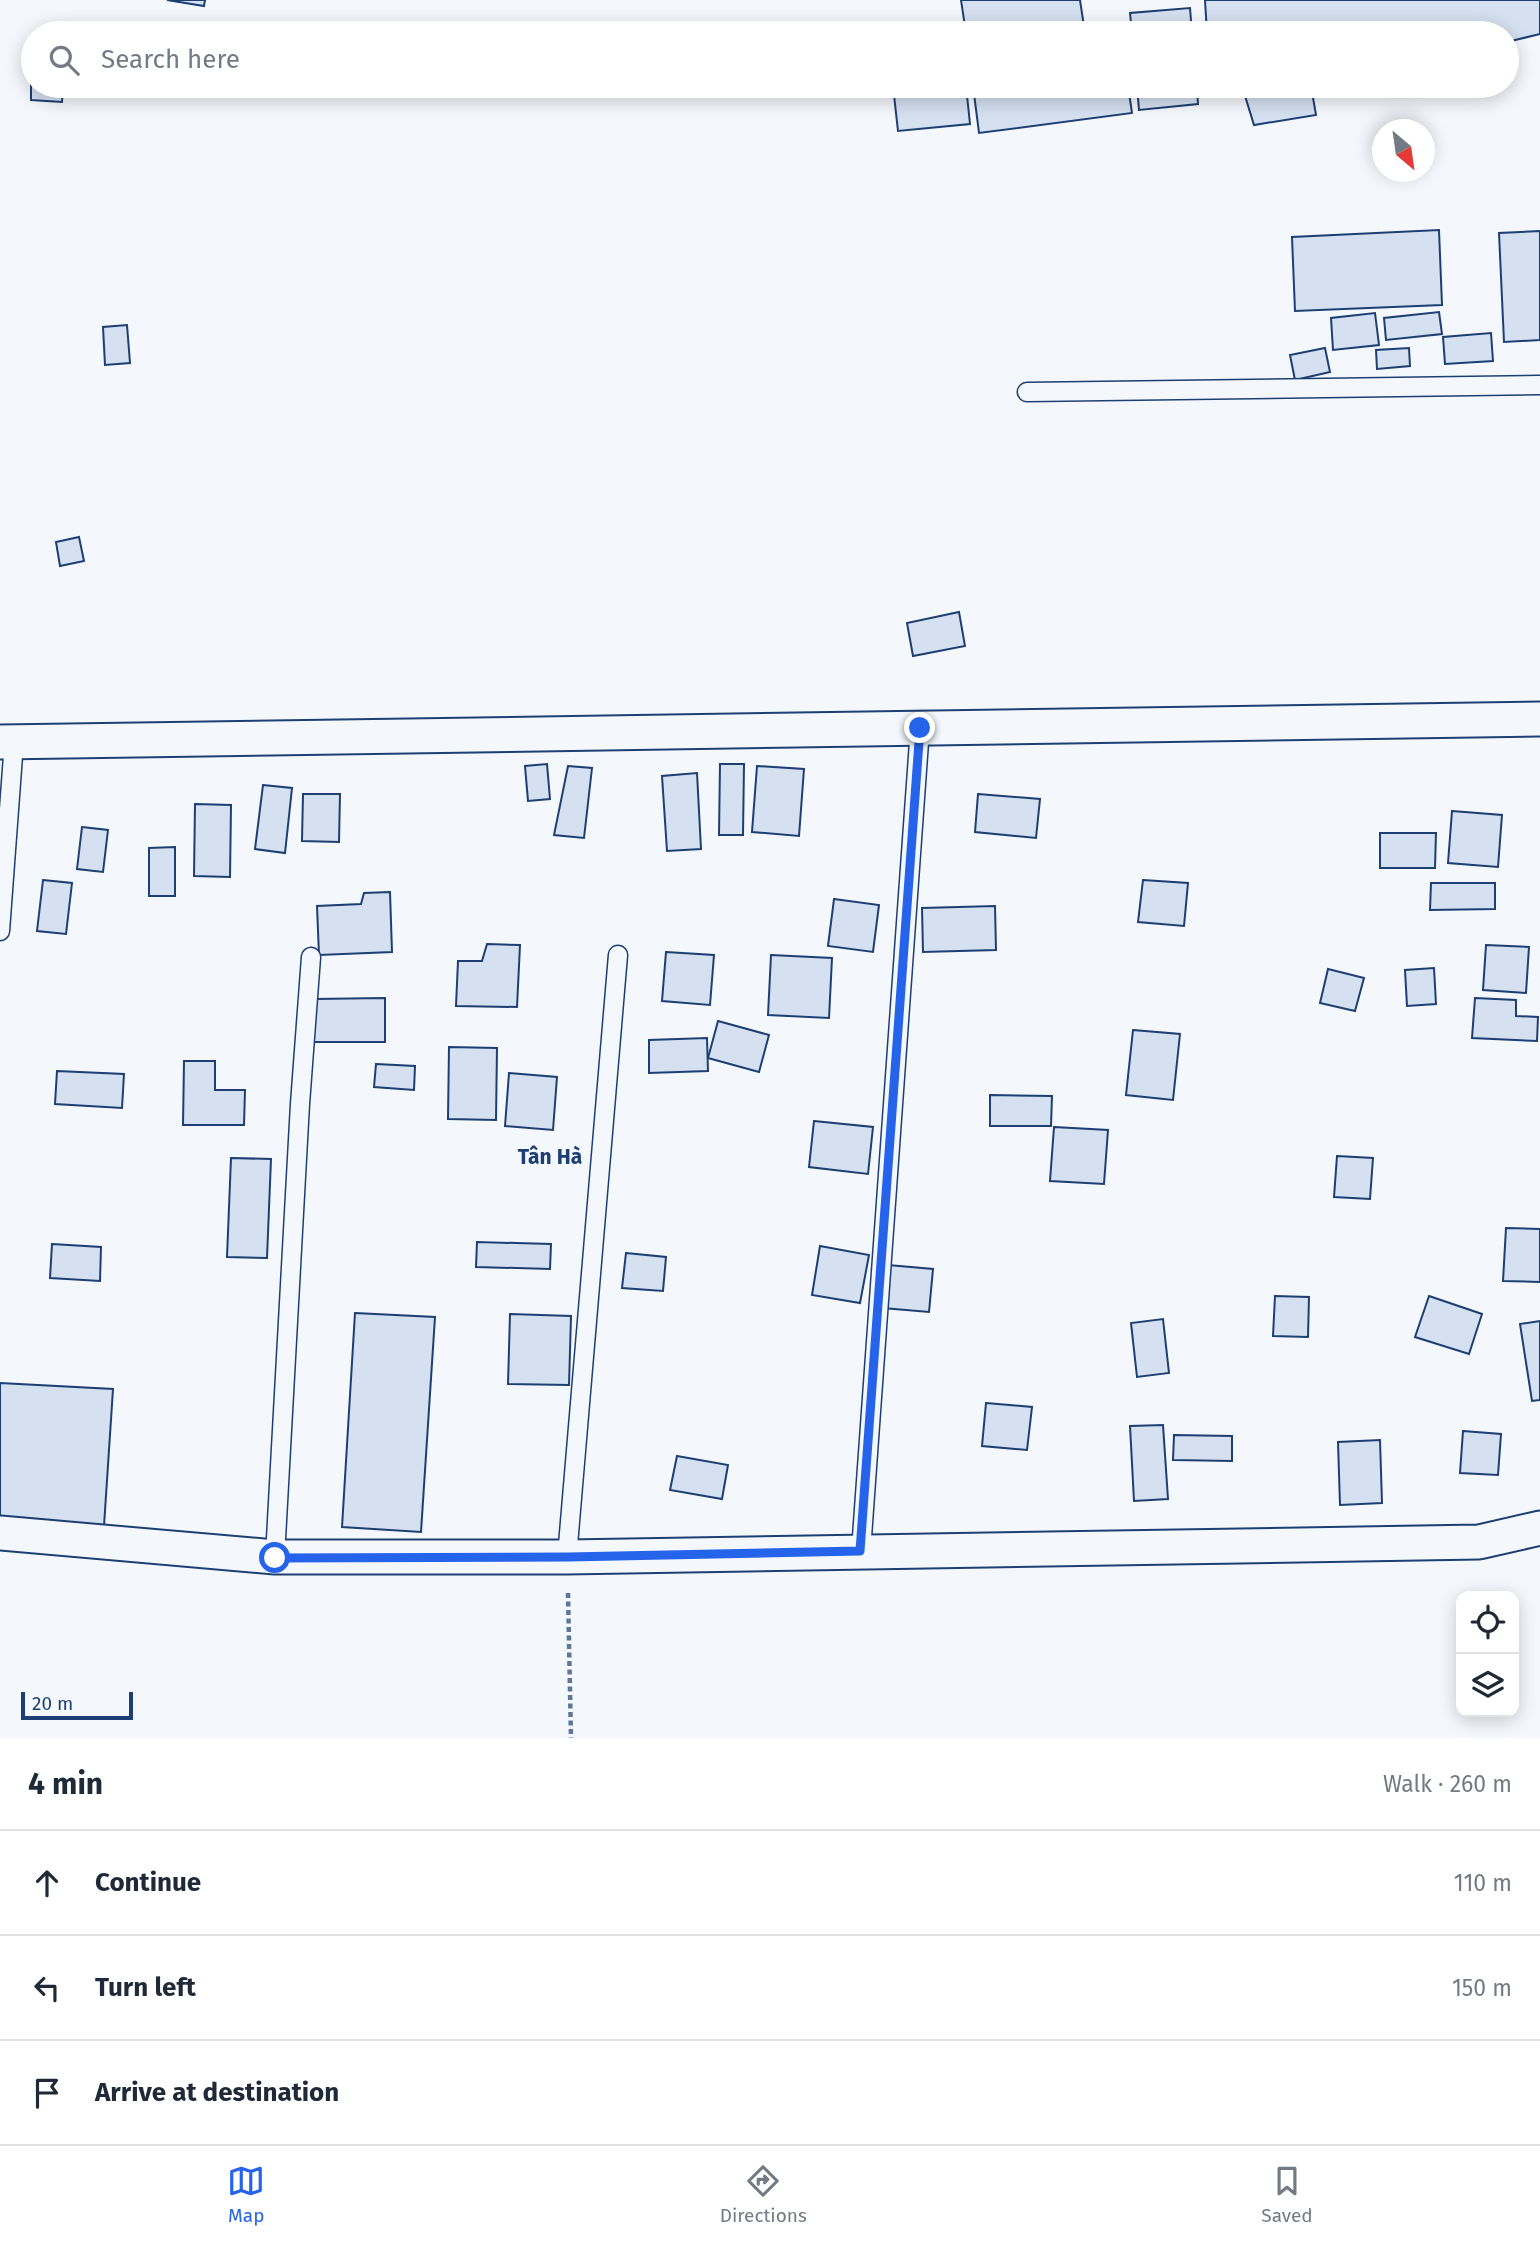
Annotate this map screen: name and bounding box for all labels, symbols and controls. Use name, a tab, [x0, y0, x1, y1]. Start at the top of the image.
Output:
search box	[21, 21, 1519, 98]
icon: search	[45, 41, 83, 79]
text: Search here	[101, 44, 240, 75]
north arrow	[1372, 119, 1435, 182]
route end	[904, 712, 935, 743]
district label: Tân Hà	[518, 1144, 582, 1170]
route start	[259, 1542, 290, 1573]
map controls	[1456, 1591, 1519, 1717]
button: locate	[1456, 1591, 1519, 1654]
button: layers	[1456, 1654, 1519, 1717]
scale bar	[21, 1689, 133, 1721]
text: 20 m	[32, 1692, 73, 1715]
text: 4 min	[28, 1766, 103, 1802]
text: Walk · 260 m	[1383, 1770, 1512, 1798]
icon: ahead	[28, 1864, 66, 1902]
text: Continue	[95, 1867, 201, 1898]
text: 110 m	[1454, 1869, 1512, 1897]
icon: left	[28, 1969, 66, 2007]
text: Turn left	[95, 1972, 196, 2003]
text: 150 m	[1452, 1974, 1512, 2002]
icon: arrive	[28, 2074, 66, 2112]
text: Arrive at destination	[95, 2077, 339, 2108]
tab: Map	[227, 2162, 265, 2227]
tab: Directions	[720, 2162, 807, 2227]
tab: Saved	[1261, 2162, 1313, 2227]

